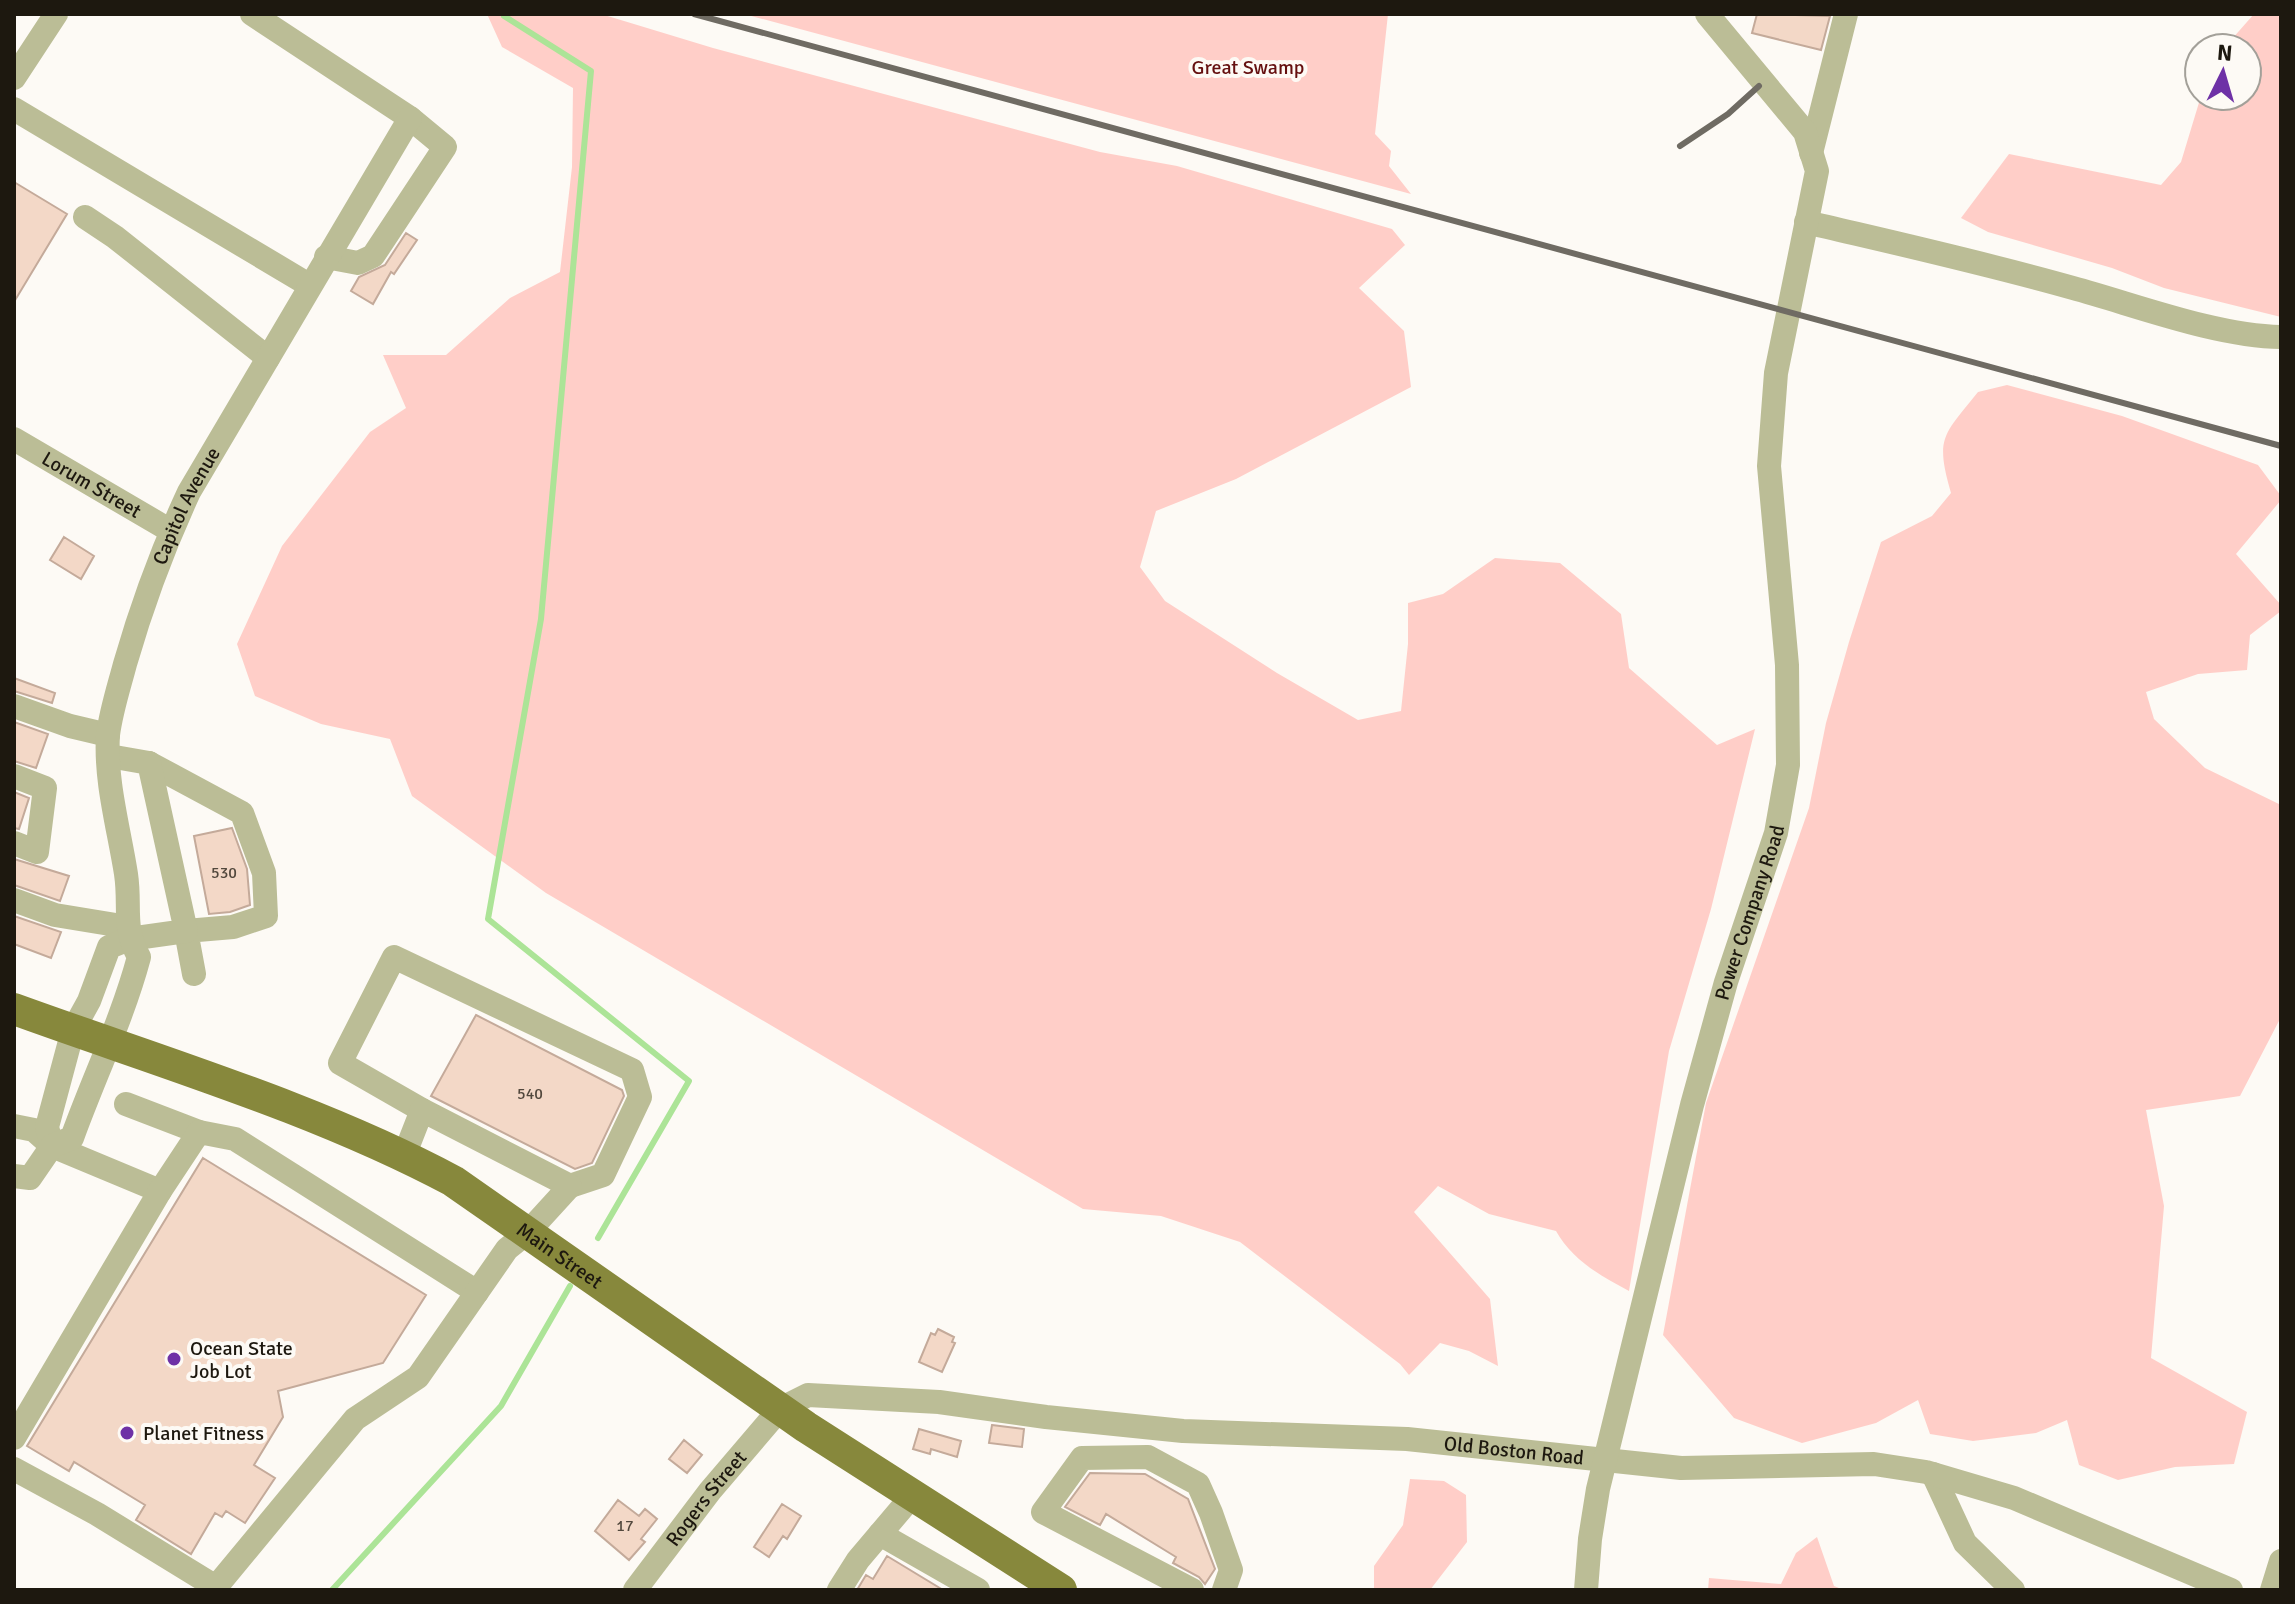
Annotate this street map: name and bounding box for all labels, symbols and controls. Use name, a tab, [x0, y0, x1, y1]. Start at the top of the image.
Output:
north arrow	[2183, 32, 2263, 112]
text: N	[2216, 38, 2234, 67]
park label: Great Swamp	[1192, 55, 1304, 80]
street label: Capitol Avenue	[147, 442, 225, 568]
street label: Lorum Street	[37, 446, 146, 523]
street label: Power Company Road	[1709, 823, 1790, 1003]
house number: 530	[211, 863, 237, 883]
house number: 540	[517, 1084, 543, 1104]
street label: Main Street	[512, 1217, 608, 1294]
place label: Ocean State Job Lot	[190, 1336, 293, 1384]
marker: Ocean State Job Lot	[165, 1350, 183, 1368]
place label: Planet Fitness	[143, 1421, 264, 1446]
marker: Planet Fitness	[118, 1424, 136, 1442]
street label: Old Boston Road	[1443, 1430, 1585, 1470]
street label: Rogers Street	[660, 1445, 752, 1551]
house number: 17	[616, 1516, 634, 1536]

